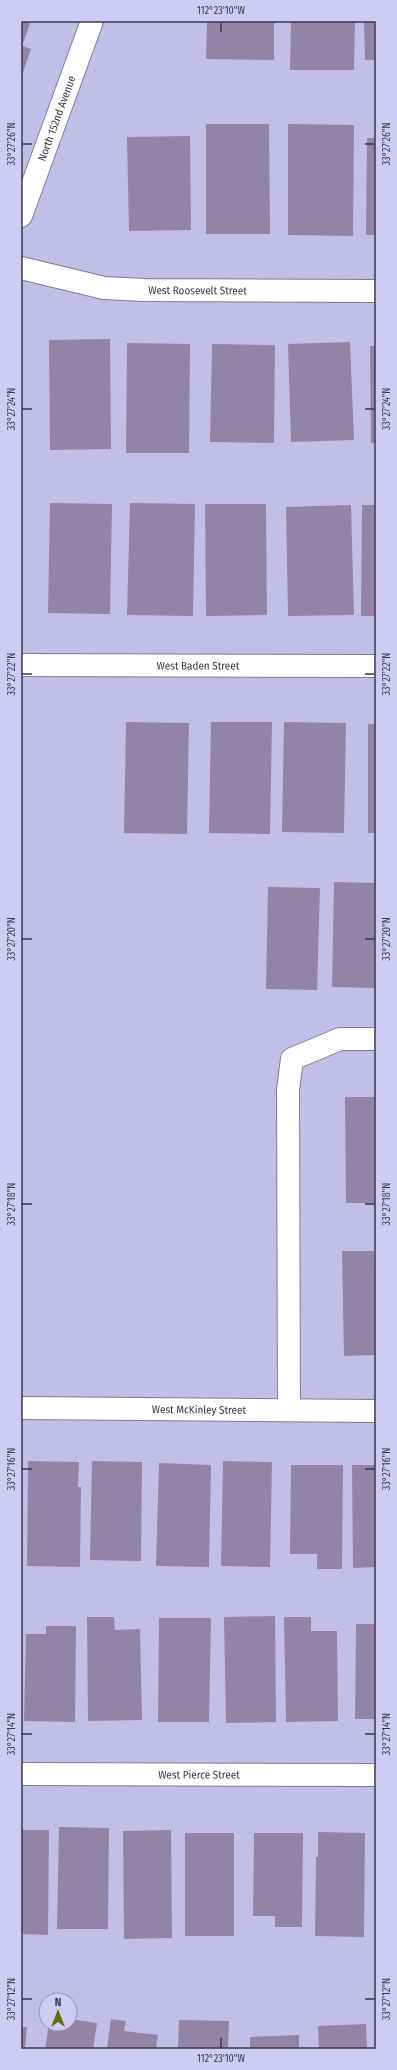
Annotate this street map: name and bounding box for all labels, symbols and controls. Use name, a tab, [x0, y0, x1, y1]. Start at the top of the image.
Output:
text: 112°23'10"W	[197, 5, 245, 17]
street label: North 152nd Avenue	[36, 74, 79, 163]
text: 33°27'26"N	[6, 122, 18, 166]
text: 33°27'26"N	[381, 122, 393, 166]
street label: West Roosevelt Street	[148, 284, 247, 297]
text: 33°27'24"N	[6, 388, 18, 430]
text: 33°27'24"N	[381, 388, 393, 430]
text: 33°27'22"N	[6, 653, 18, 695]
text: 33°27'22"N	[381, 653, 393, 695]
street label: West Baden Street	[157, 659, 240, 673]
text: 33°27'20"N	[6, 917, 18, 961]
text: 33°27'20"N	[381, 917, 393, 961]
text: 33°27'18"N	[6, 1183, 18, 1225]
text: 33°27'18"N	[381, 1183, 393, 1225]
street label: West McKinley Street	[152, 1403, 247, 1417]
text: 33°27'16"N	[6, 1448, 18, 1490]
text: 33°27'16"N	[381, 1448, 393, 1490]
text: 33°27'14"N	[6, 1713, 18, 1755]
text: 33°27'14"N	[381, 1713, 393, 1755]
street label: West Pierce Street	[158, 1768, 240, 1782]
text: 33°27'12"N	[6, 1978, 18, 2020]
text: 33°27'12"N	[381, 1978, 393, 2020]
north arrow	[38, 1992, 78, 2032]
text: N	[55, 1996, 61, 2009]
text: 112°23'10"W	[197, 2053, 245, 2065]

